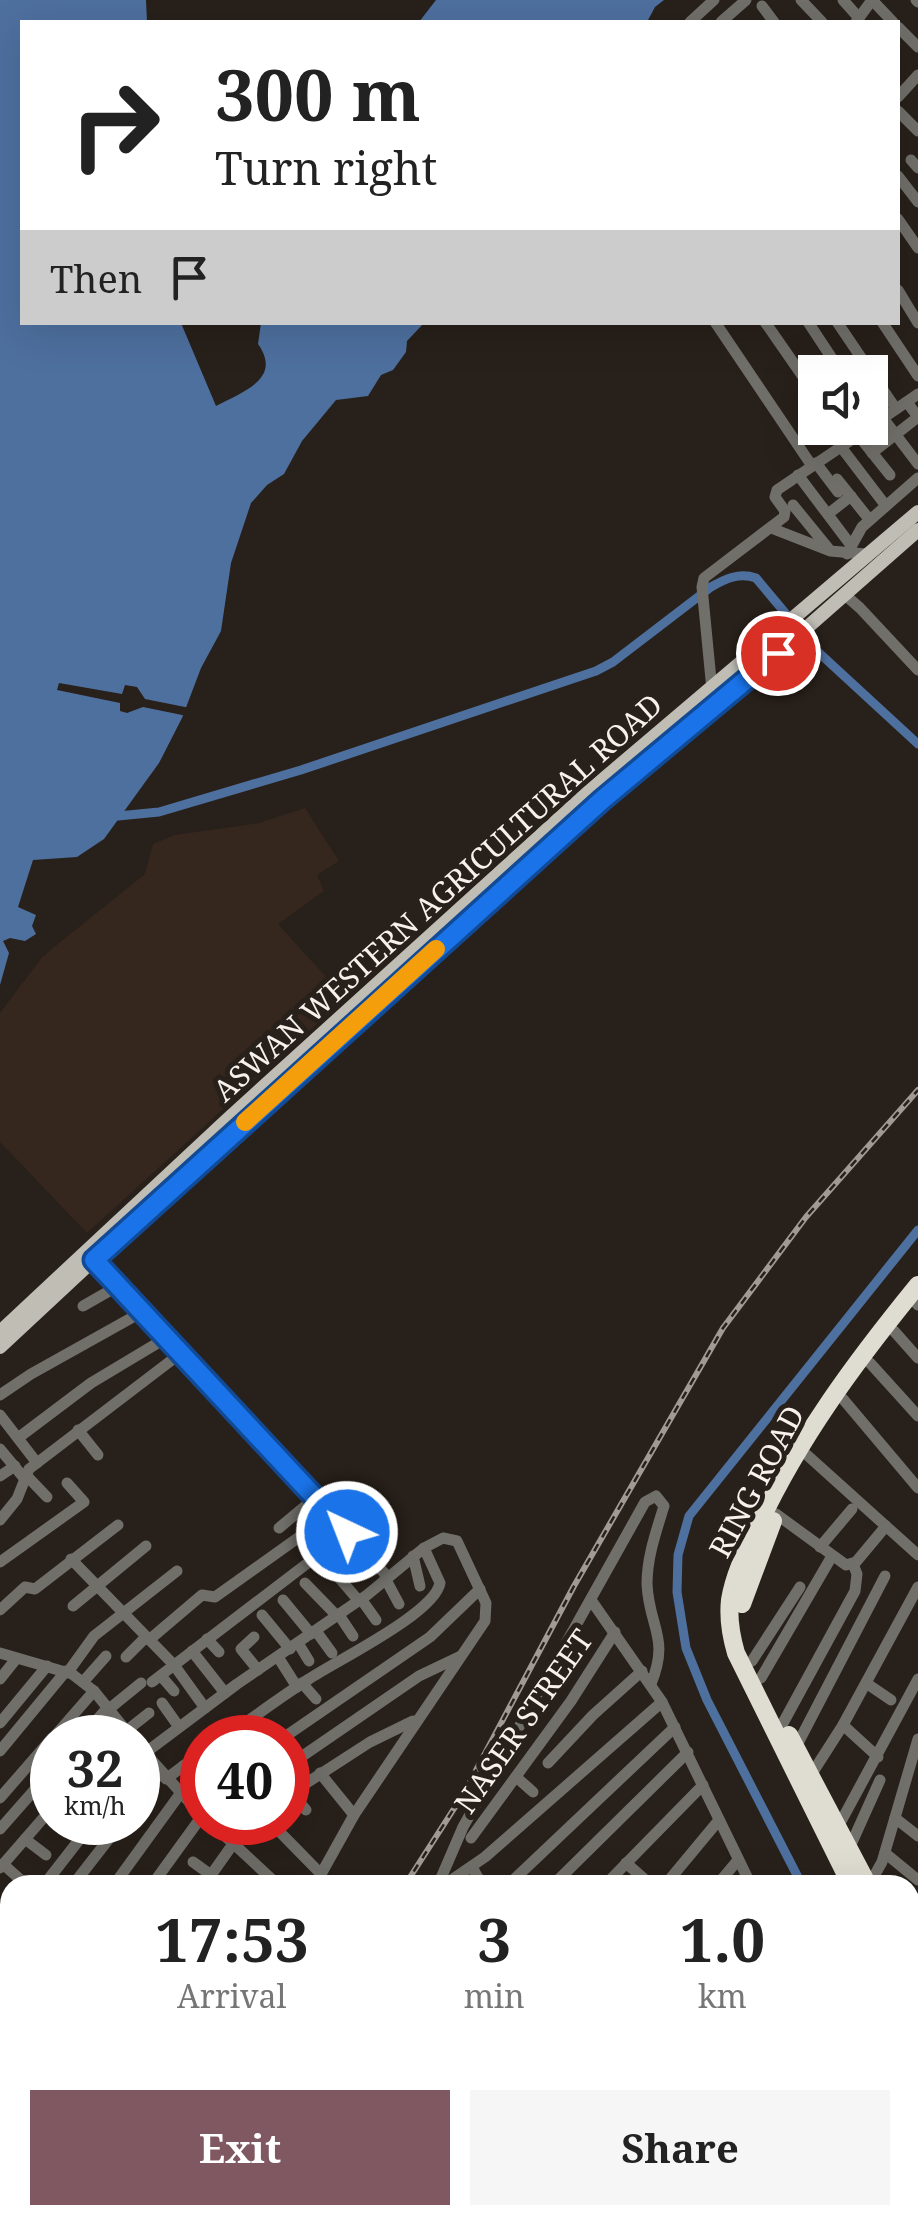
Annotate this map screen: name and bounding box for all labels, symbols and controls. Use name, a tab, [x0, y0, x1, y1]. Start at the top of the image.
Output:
text: 300 m	[215, 46, 421, 142]
icon: right	[50, 60, 180, 190]
text: Turn right	[215, 137, 437, 198]
icon: arrive	[162, 250, 217, 305]
text: Then	[50, 252, 142, 304]
map controls	[798, 355, 888, 445]
button: sound	[798, 355, 888, 445]
pin	[736, 611, 821, 696]
icon: arrive	[751, 626, 806, 681]
street label: ASWAN WESTERN AGRICULTURAL ROAD	[204, 684, 670, 1110]
street label: RING ROAD	[699, 1398, 813, 1564]
position arrow	[295, 1480, 399, 1584]
street label: NASER STREET	[444, 1621, 602, 1821]
speed limit sign: 40	[180, 1715, 310, 1845]
text: 32	[67, 1734, 123, 1802]
text: km/h	[64, 1788, 126, 1822]
text: 17:53	[155, 1898, 309, 1980]
text: 3	[477, 1898, 511, 1980]
text: 1.0	[680, 1898, 765, 1980]
text: Arrival	[177, 1974, 287, 2017]
text: min	[464, 1974, 525, 2017]
text: km	[698, 1974, 747, 2017]
button: Exit	[30, 2090, 450, 2205]
button: Share	[470, 2090, 890, 2205]

